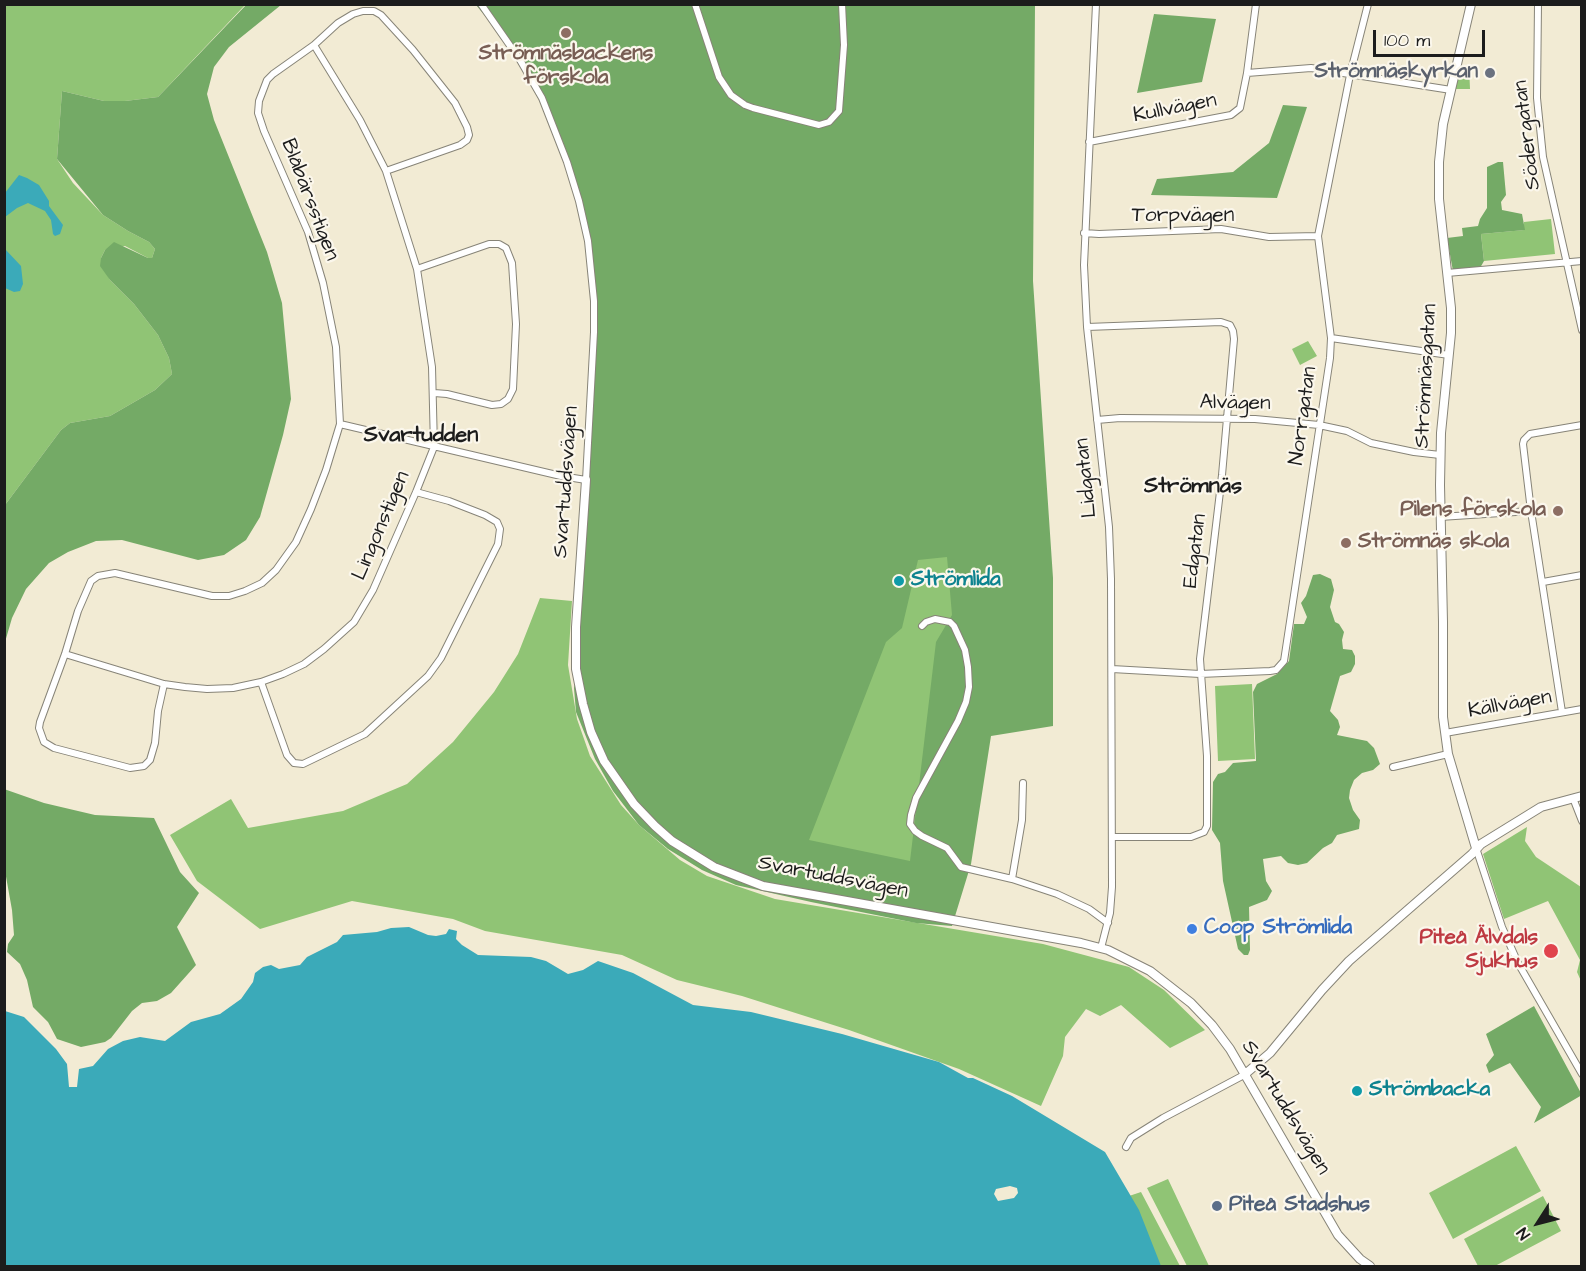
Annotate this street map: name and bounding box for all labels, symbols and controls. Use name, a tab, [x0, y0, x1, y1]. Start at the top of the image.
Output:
scale bar	[1376, 18, 1488, 56]
marker: Strömnäsbackens förskola	[559, 26, 573, 40]
text: 100 m	[1384, 28, 1430, 53]
place label: Strömnäsbackens förskola	[479, 42, 653, 92]
place label: Strömnäskyrkan	[1314, 60, 1478, 86]
marker: Strömnäskyrkan	[1483, 66, 1497, 80]
street label: Södergatan	[1509, 79, 1547, 191]
street label: Kullvägen	[1131, 89, 1219, 129]
street label: Blåbärsstigen	[274, 136, 344, 264]
street label: Torpvägen	[1132, 204, 1234, 230]
street label: Strömnäsgatan	[1411, 303, 1443, 449]
street label: Norrgatan	[1285, 365, 1323, 467]
street label: Alvägen	[1199, 391, 1271, 417]
street label: Svartuddsvägen	[549, 405, 585, 559]
district label: Svartudden	[364, 423, 478, 449]
street label: Lidgatan	[1070, 437, 1104, 519]
street label: Lingonstigen	[348, 468, 416, 584]
district label: Strömnäs	[1144, 474, 1242, 500]
place label: Pilens förskola	[1400, 498, 1546, 524]
marker: Pilens förskola	[1551, 504, 1565, 518]
street label: Edgatan	[1179, 513, 1213, 589]
place label: Strömnäs skola	[1358, 530, 1509, 556]
marker: Strömnäs skola	[1339, 536, 1353, 550]
place label: Strömlida	[911, 568, 1001, 594]
marker: Strömlida	[892, 574, 906, 588]
street label: Källvägen	[1466, 685, 1554, 725]
street label: Svartuddsvägen	[756, 851, 910, 905]
place label: Coop Strömlida	[1204, 916, 1352, 942]
marker: Coop Strömlida	[1185, 922, 1199, 936]
place label: Piteå Älvdals Sjukhus	[1420, 926, 1538, 976]
marker: Piteå Älvdals Sjukhus	[1542, 942, 1560, 960]
street label: Svartuddsvägen	[1235, 1036, 1335, 1180]
place label: Strömbacka	[1369, 1078, 1490, 1104]
marker: Strömbacka	[1350, 1084, 1364, 1098]
place label: Piteå Stadshus	[1229, 1193, 1370, 1219]
north arrow	[1508, 1193, 1568, 1253]
marker: Piteå Stadshus	[1210, 1199, 1224, 1213]
text: N	[1512, 1223, 1535, 1244]

